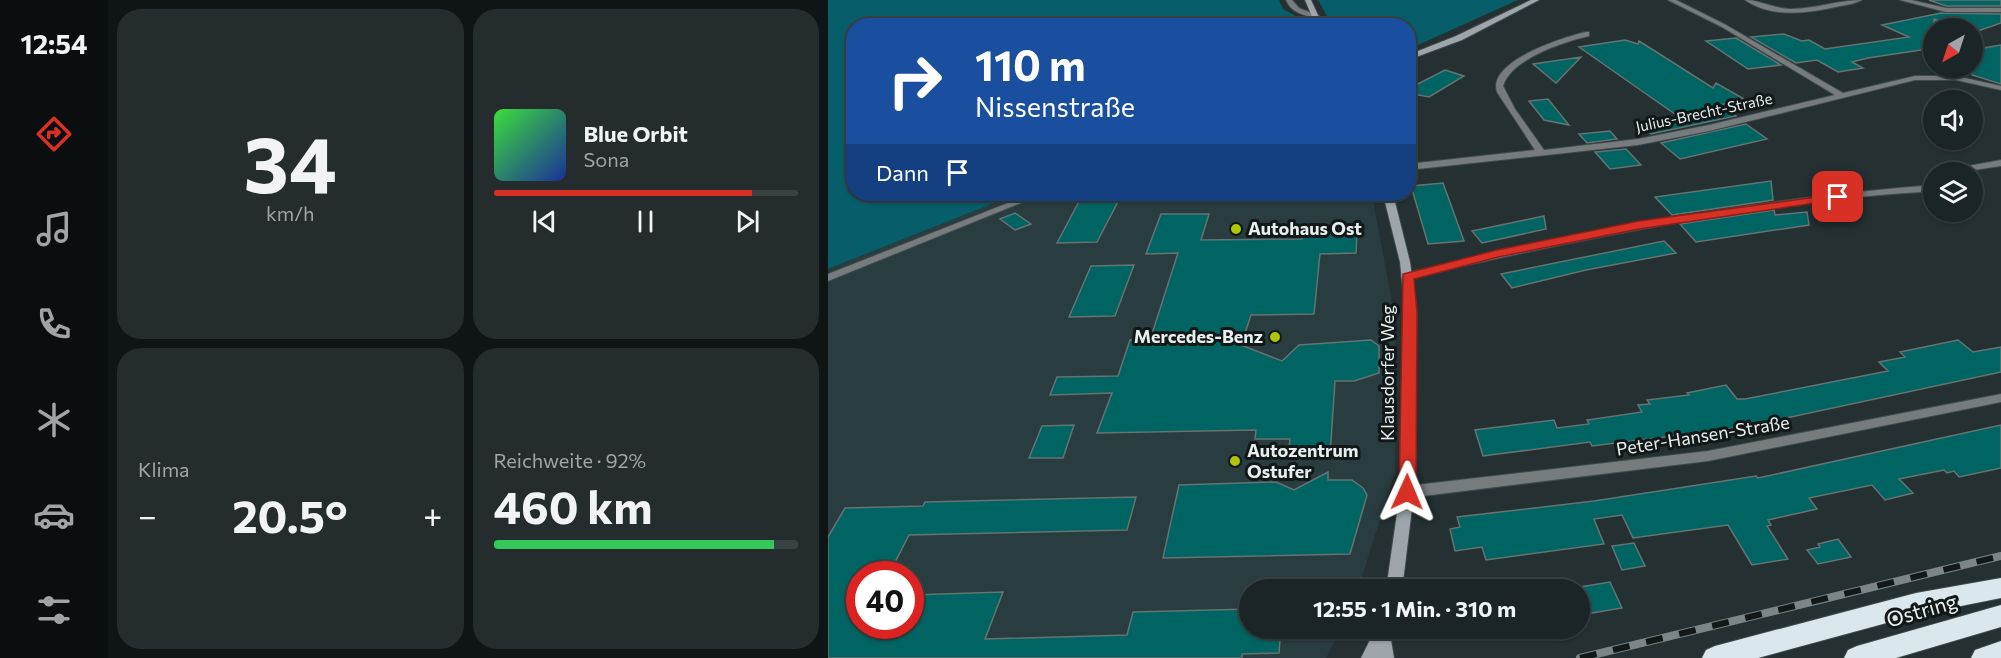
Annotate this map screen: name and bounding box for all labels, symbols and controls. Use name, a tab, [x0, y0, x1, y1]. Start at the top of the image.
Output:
north arrow	[1923, 18, 1983, 78]
map controls	[1923, 18, 1983, 222]
text: 12:54	[20, 27, 88, 60]
text: 110 m	[975, 38, 1086, 90]
icon: right	[876, 42, 954, 120]
street label: Julius-Brecht-Straße	[1634, 89, 1774, 135]
text: Nissenstraße	[975, 90, 1135, 123]
button: sound	[1923, 90, 1983, 150]
icon: directions	[33, 113, 75, 155]
text: 34	[244, 114, 337, 209]
text: Blue Orbit	[584, 120, 688, 147]
text: Sona	[584, 147, 629, 171]
icon: arrive	[941, 156, 974, 189]
text: Dann	[876, 159, 929, 186]
button: layers	[1923, 162, 1983, 222]
pin	[1812, 171, 1863, 222]
icon: arrive	[1821, 180, 1854, 213]
text: km/h	[266, 201, 315, 225]
icon: previous	[528, 205, 561, 238]
icon: pause	[629, 205, 662, 238]
icon: next	[731, 205, 764, 238]
icon: music	[33, 208, 75, 250]
place label: Autohaus Ost	[1248, 217, 1362, 239]
marker: Autohaus Ost	[1229, 222, 1243, 236]
icon: phone	[33, 303, 75, 345]
street label: Klausdorfer Weg	[1376, 305, 1398, 441]
place label: Mercedes-Benz	[1134, 325, 1263, 347]
marker: Mercedes-Benz	[1268, 330, 1282, 344]
icon: climate	[33, 399, 75, 441]
street label: Peter-Hansen-Straße	[1615, 410, 1791, 460]
place label: Autozentrum Ostufer	[1247, 439, 1358, 482]
text: Reichweite · 92%	[494, 448, 646, 472]
marker: Autozentrum Ostufer	[1228, 454, 1242, 468]
text: Klima	[138, 457, 190, 481]
position arrow	[1375, 460, 1439, 524]
text: 460 km	[494, 478, 652, 533]
text: 20.5°	[232, 487, 348, 542]
icon: car	[33, 494, 75, 536]
text: −	[138, 494, 157, 535]
text: +	[423, 494, 442, 535]
speed limit sign: 40	[846, 561, 924, 639]
street label: Ostring	[1883, 588, 1960, 632]
icon: filters	[33, 589, 75, 631]
text: 12:55 · 1 Min. · 310 m	[1313, 595, 1516, 622]

